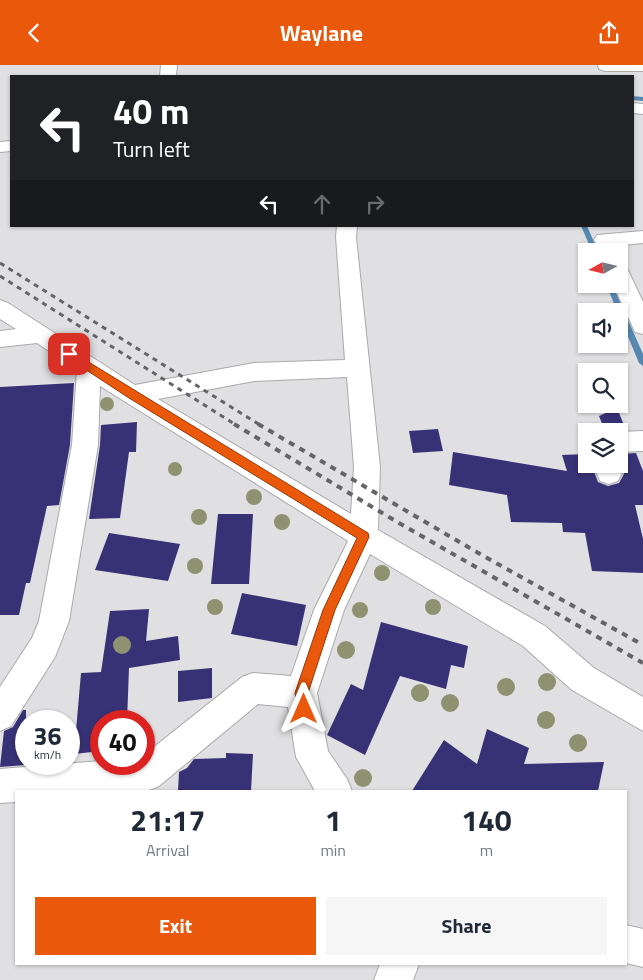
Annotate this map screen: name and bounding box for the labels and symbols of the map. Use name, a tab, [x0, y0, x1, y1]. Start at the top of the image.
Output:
north arrow	[578, 243, 628, 293]
pin	[48, 333, 90, 375]
position arrow	[277, 682, 329, 734]
speed limit sign: 40	[90, 710, 155, 775]

